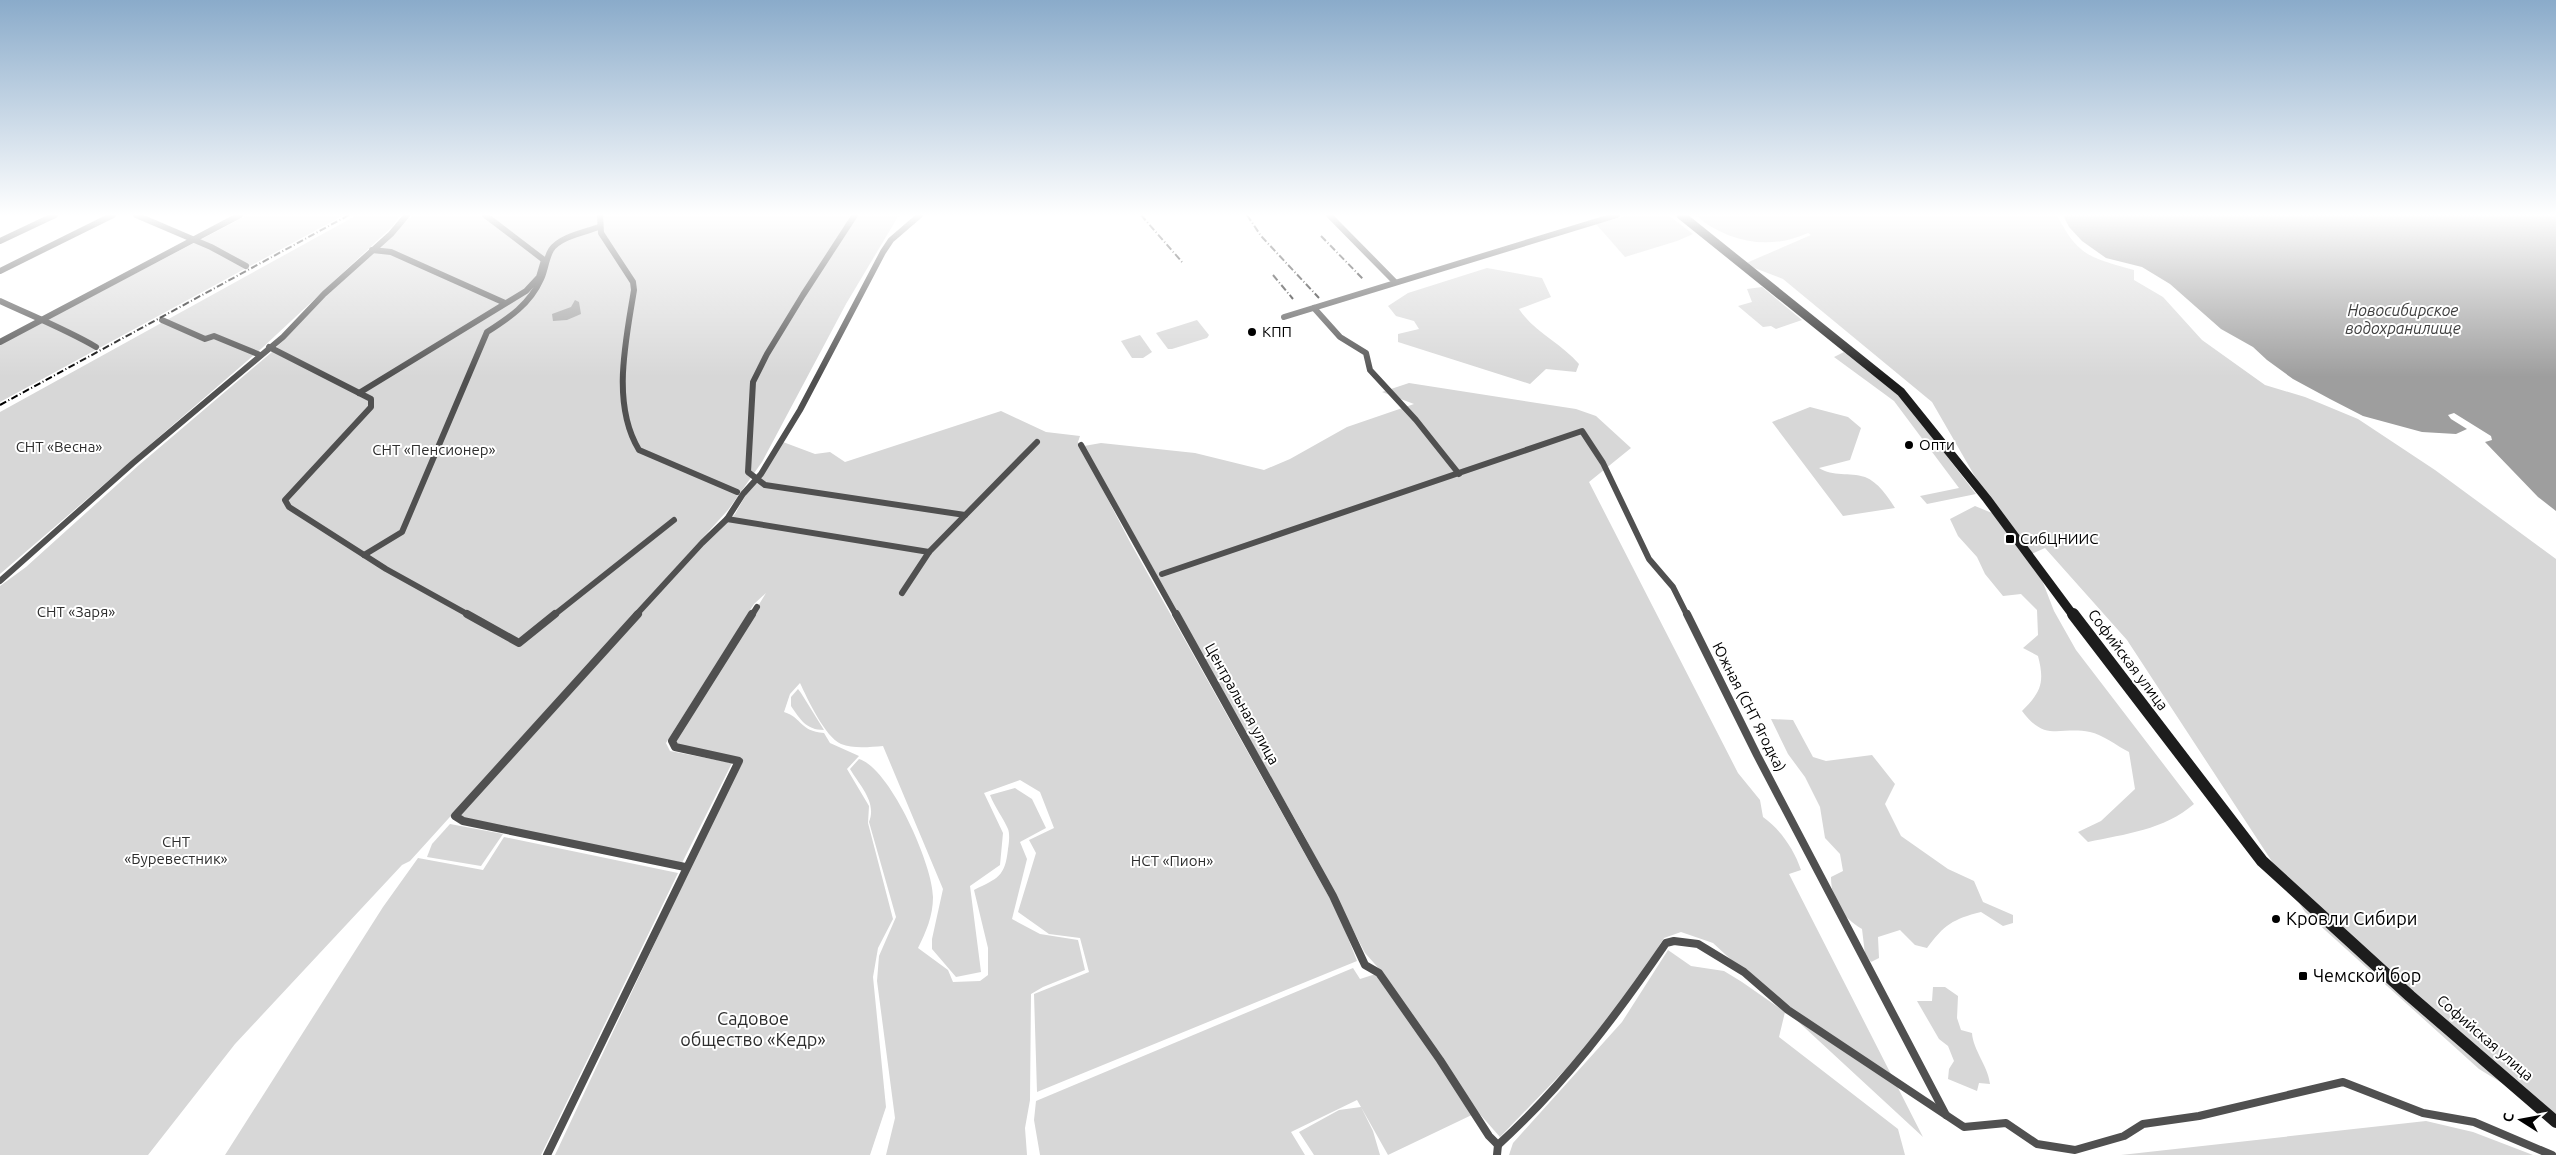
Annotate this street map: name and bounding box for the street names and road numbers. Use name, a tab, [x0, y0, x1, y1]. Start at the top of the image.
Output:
street label: Софийская улица	[2085, 606, 2172, 714]
street label: Южная (СНТ Ягодка)	[1709, 639, 1790, 774]
street label: Центральная улица	[1202, 640, 1283, 767]
street label: Софийская улица	[2434, 991, 2537, 1084]

